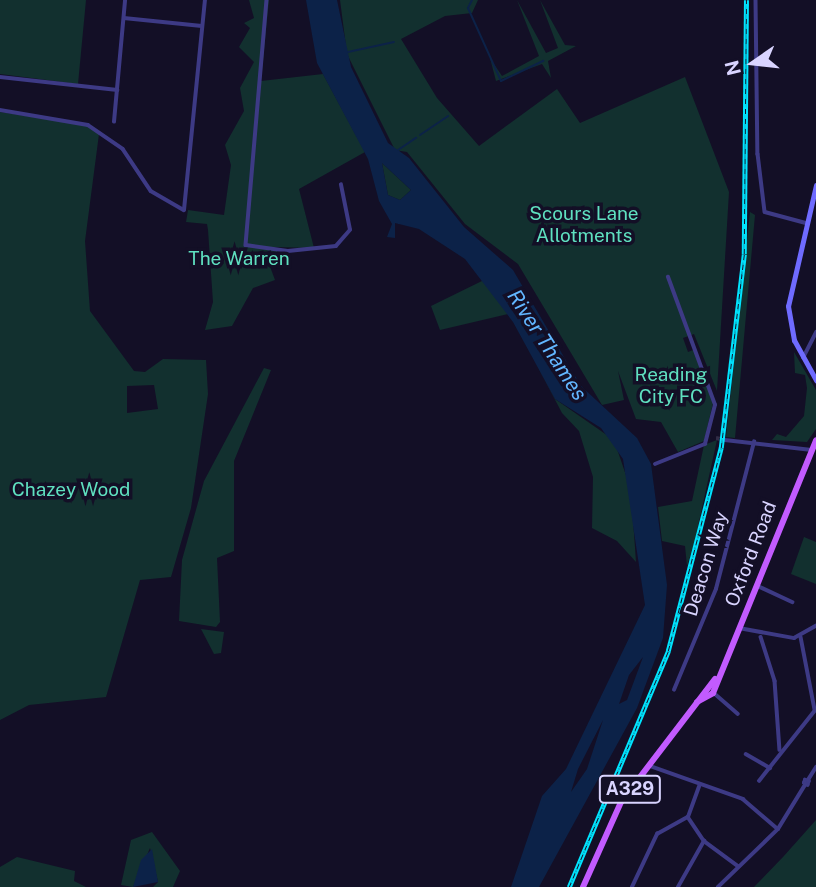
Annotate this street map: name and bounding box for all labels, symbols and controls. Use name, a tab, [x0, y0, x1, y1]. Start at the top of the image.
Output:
north arrow	[718, 28, 788, 98]
text: N	[720, 58, 745, 78]
park label: Scours Lane Allotments	[529, 203, 639, 247]
park label: The Warren	[188, 248, 290, 270]
water label: River Thames	[502, 285, 592, 405]
park label: Reading City FC	[635, 364, 707, 408]
park label: Chazey Wood	[11, 479, 131, 501]
street label: Oxford Road	[721, 498, 781, 610]
street label: Deacon Way	[679, 509, 733, 619]
road number: A329	[598, 774, 662, 804]

